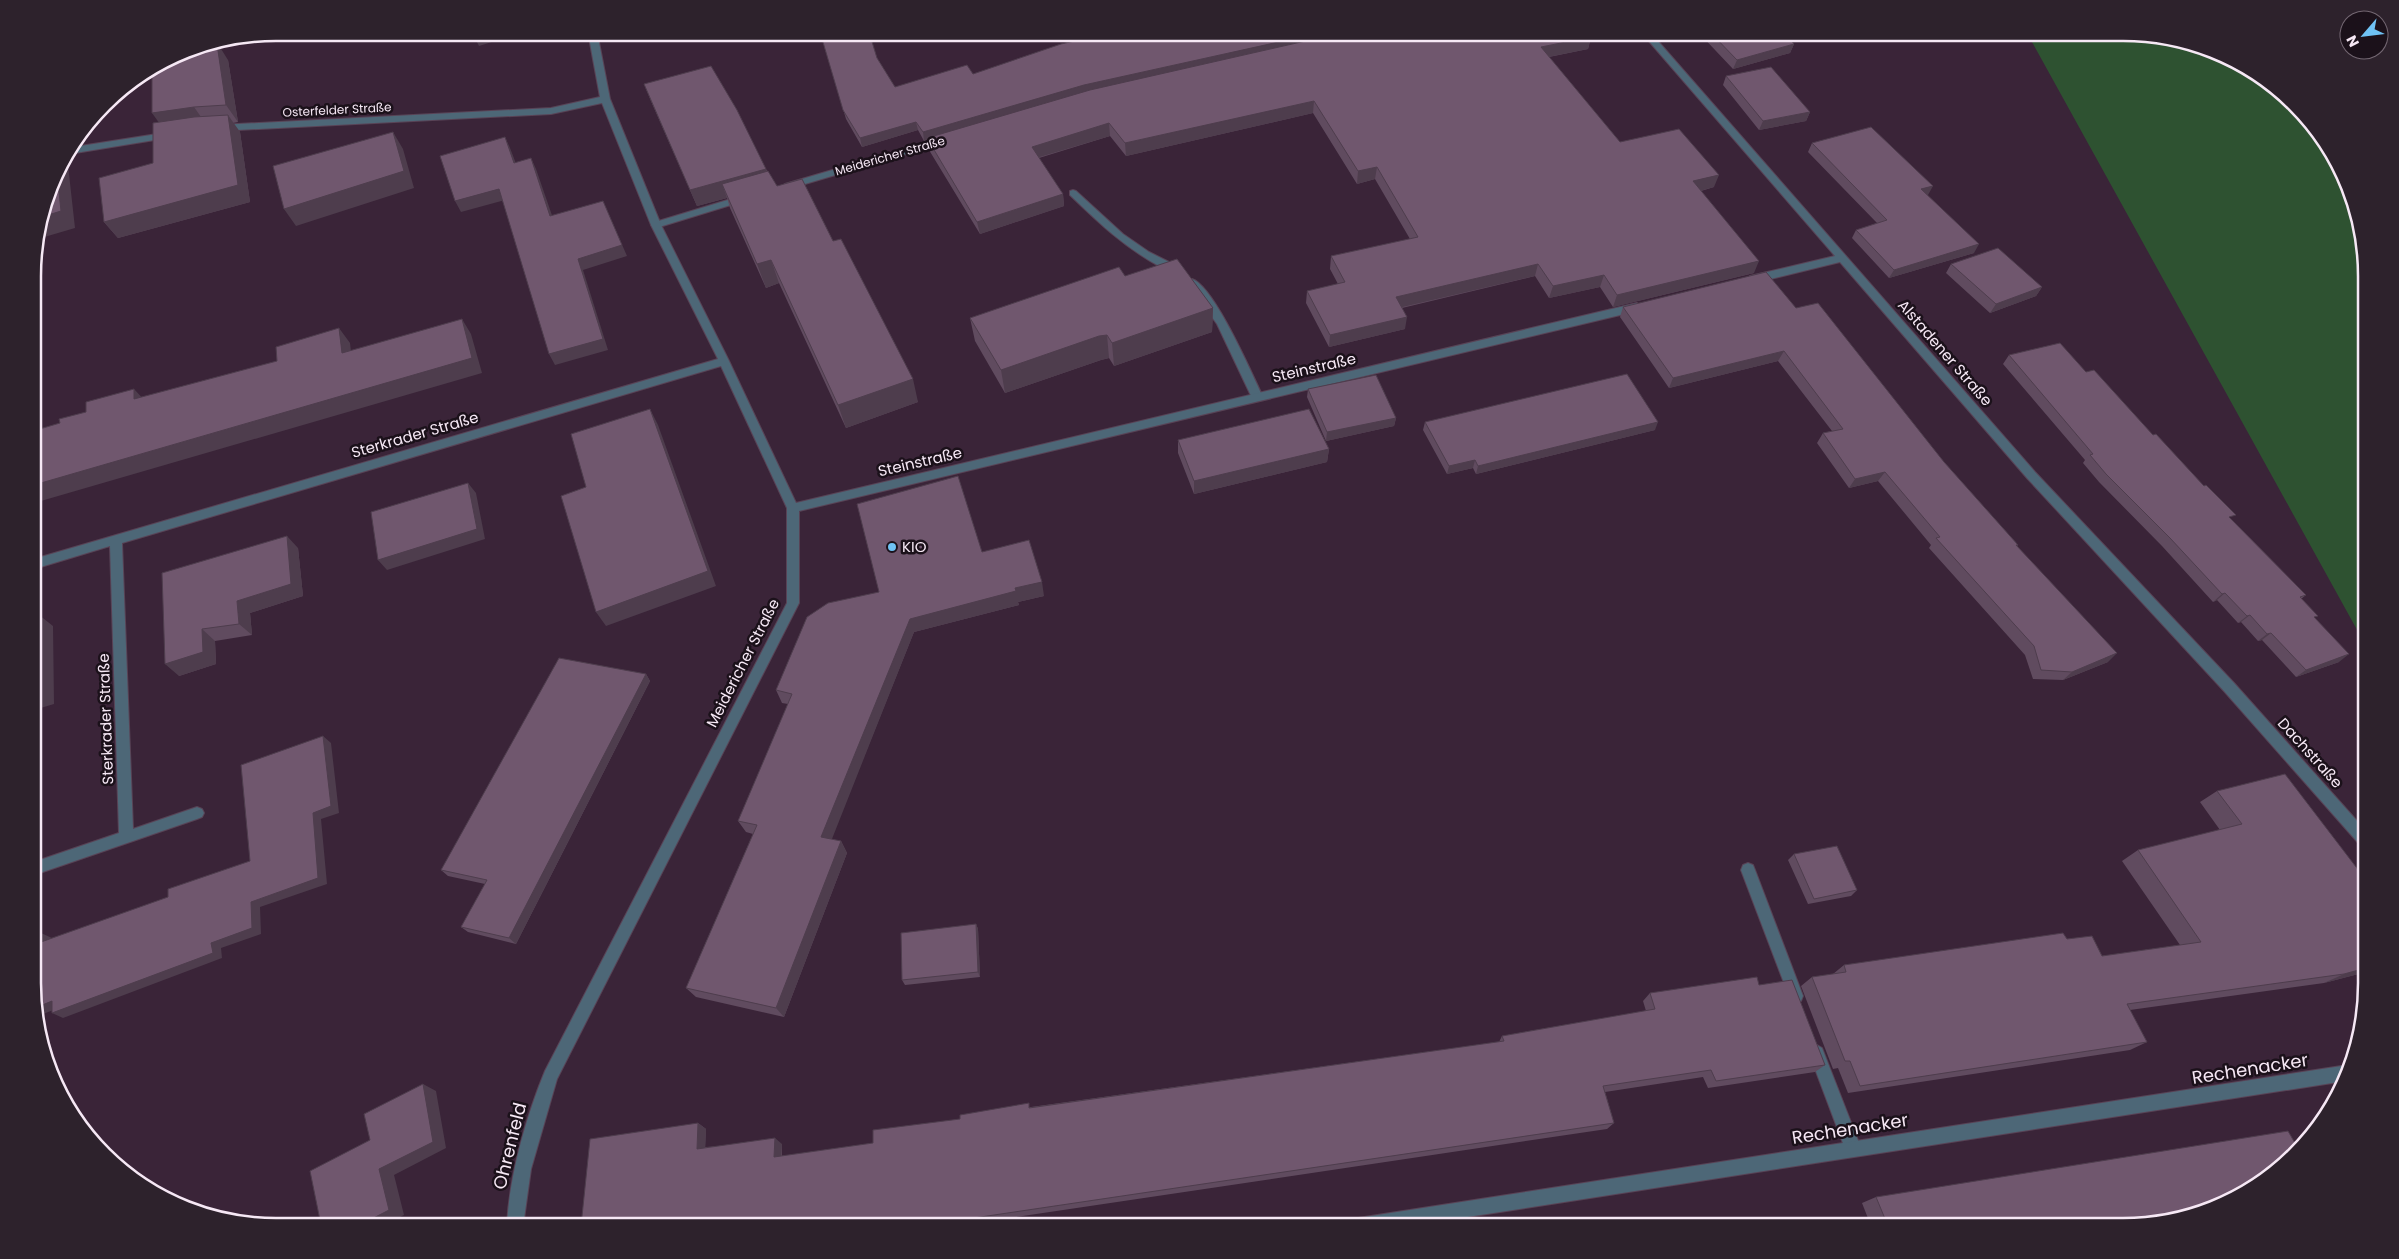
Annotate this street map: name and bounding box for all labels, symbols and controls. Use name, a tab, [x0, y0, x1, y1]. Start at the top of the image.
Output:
north arrow	[2339, 10, 2389, 60]
text: N	[2341, 32, 2364, 50]
street label: Osterfelder Straße	[282, 98, 392, 121]
street label: Meidericher Straße	[833, 132, 947, 179]
street label: Alstadener Straße	[1893, 295, 1997, 410]
street label: Steinstraße	[1270, 348, 1358, 387]
street label: Sterkrader Straße	[349, 406, 481, 463]
street label: Steinstraße	[876, 442, 964, 481]
place label: KIO	[902, 536, 927, 557]
marker: KIO	[886, 541, 898, 553]
street label: Meidericher Straße	[701, 595, 784, 731]
street label: Sterkrader Straße	[93, 653, 118, 785]
street label: Dachstraße	[2273, 713, 2348, 792]
street label: Rechenacker	[2190, 1047, 2310, 1090]
street label: Ohrenfeld	[487, 1100, 532, 1192]
street label: Rechenacker	[1790, 1107, 1910, 1150]

